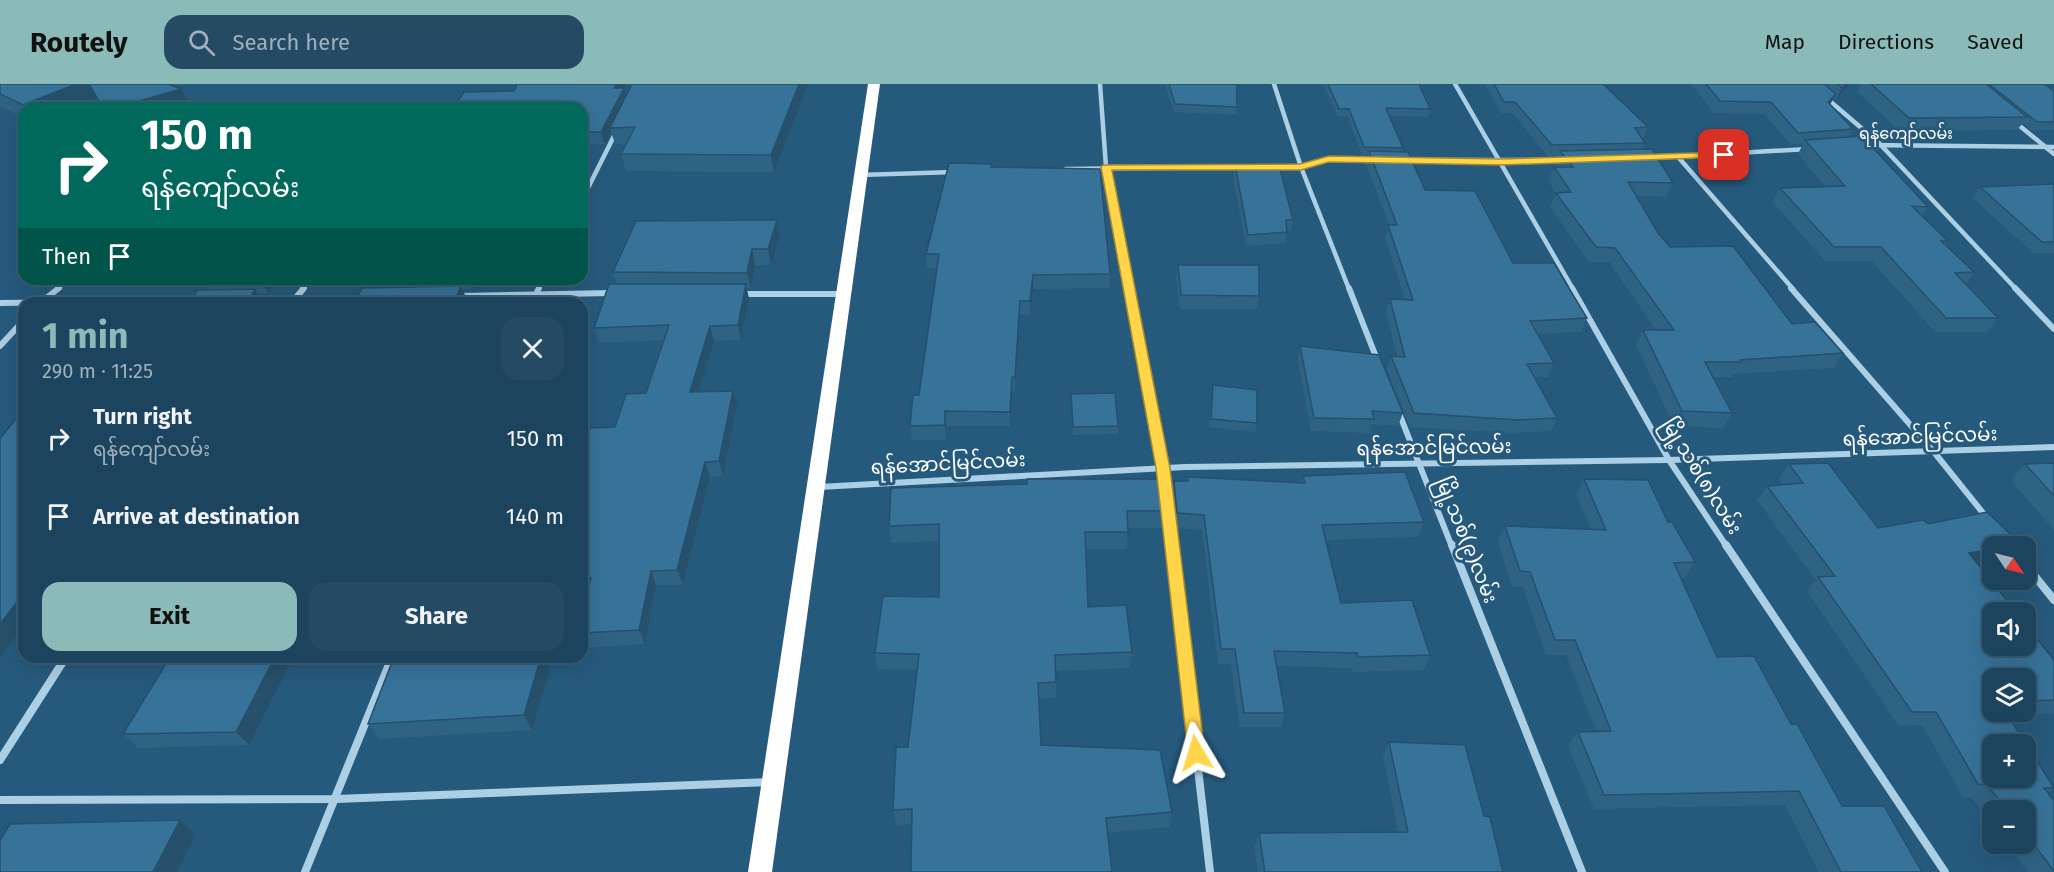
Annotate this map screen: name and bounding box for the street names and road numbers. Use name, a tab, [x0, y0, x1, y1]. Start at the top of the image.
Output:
street label: ရန်ကျော်လမ်း	[1859, 122, 1953, 147]
street label: မြို့သစ်(၈)လမ်း	[1653, 412, 1749, 541]
street label: ရန်အောင်မြင်လမ်း	[1842, 419, 1998, 455]
street label: ရန်အောင်မြင်လမ်း	[1356, 432, 1512, 464]
street label: ရန်အောင်မြင်လမ်း	[870, 445, 1026, 483]
street label: မြို့သစ်(၉)လမ်း	[1427, 473, 1505, 608]

